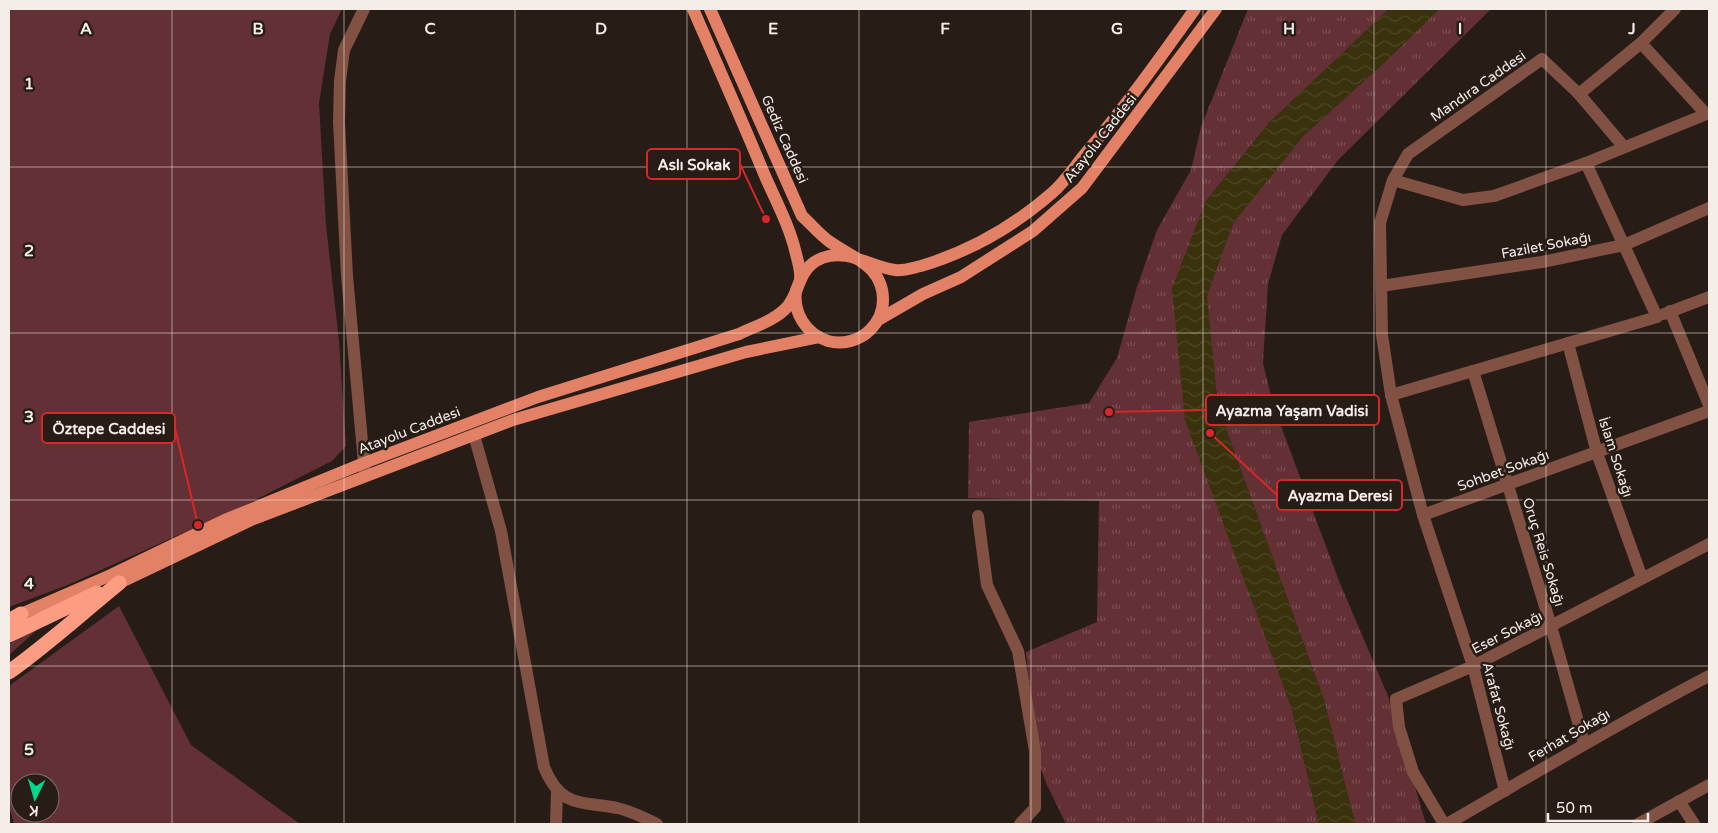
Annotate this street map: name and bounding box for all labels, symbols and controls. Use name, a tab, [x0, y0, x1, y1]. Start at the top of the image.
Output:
text: A	[80, 19, 92, 39]
text: B	[252, 19, 264, 39]
text: C	[424, 19, 436, 39]
text: D	[595, 19, 607, 39]
text: E	[768, 19, 778, 39]
text: F	[940, 19, 950, 39]
text: G	[1111, 19, 1123, 39]
text: H	[1283, 19, 1295, 39]
text: I	[1458, 19, 1462, 39]
text: J	[1627, 19, 1636, 39]
street label: Mandıra Caddesi	[1427, 47, 1529, 126]
text: 1	[24, 74, 34, 94]
street label: Atayolu Caddesi	[1060, 90, 1140, 186]
street label: Gediz Caddesi	[757, 92, 812, 186]
callout: Aslı Sokak	[647, 149, 740, 179]
text: Aslı Sokak	[658, 156, 730, 174]
street label: Fazilet Sokağı	[1500, 228, 1592, 263]
text: 2	[24, 241, 34, 261]
callout: Ayazma Yaşam Vadisi	[1206, 395, 1379, 425]
text: Ayazma Yaşam Vadisi	[1216, 402, 1368, 421]
street label: Atayolu Caddesi	[356, 403, 463, 458]
text: 3	[24, 407, 34, 427]
callout: Öztepe Caddesi	[42, 413, 175, 443]
street label: İslam Sokağı	[1595, 415, 1636, 499]
text: Öztepe Caddesi	[53, 420, 165, 439]
street label: Sohbet Sokağı	[1455, 446, 1551, 495]
callout: Ayazma Deresi	[1277, 480, 1402, 510]
text: Ayazma Deresi	[1287, 487, 1393, 506]
street label: Oruç Reis Sokağı	[1519, 496, 1568, 609]
text: 4	[24, 574, 34, 594]
street label: Eser Sokağı	[1469, 607, 1546, 658]
street label: Arafat Sokağı	[1479, 660, 1518, 752]
street label: Ferhat Sokağı	[1525, 705, 1613, 766]
text: 5	[24, 740, 34, 760]
north arrow	[10, 773, 60, 823]
scale bar	[1548, 790, 1648, 822]
text: 50 m	[1556, 799, 1593, 817]
text: K	[28, 802, 39, 819]

